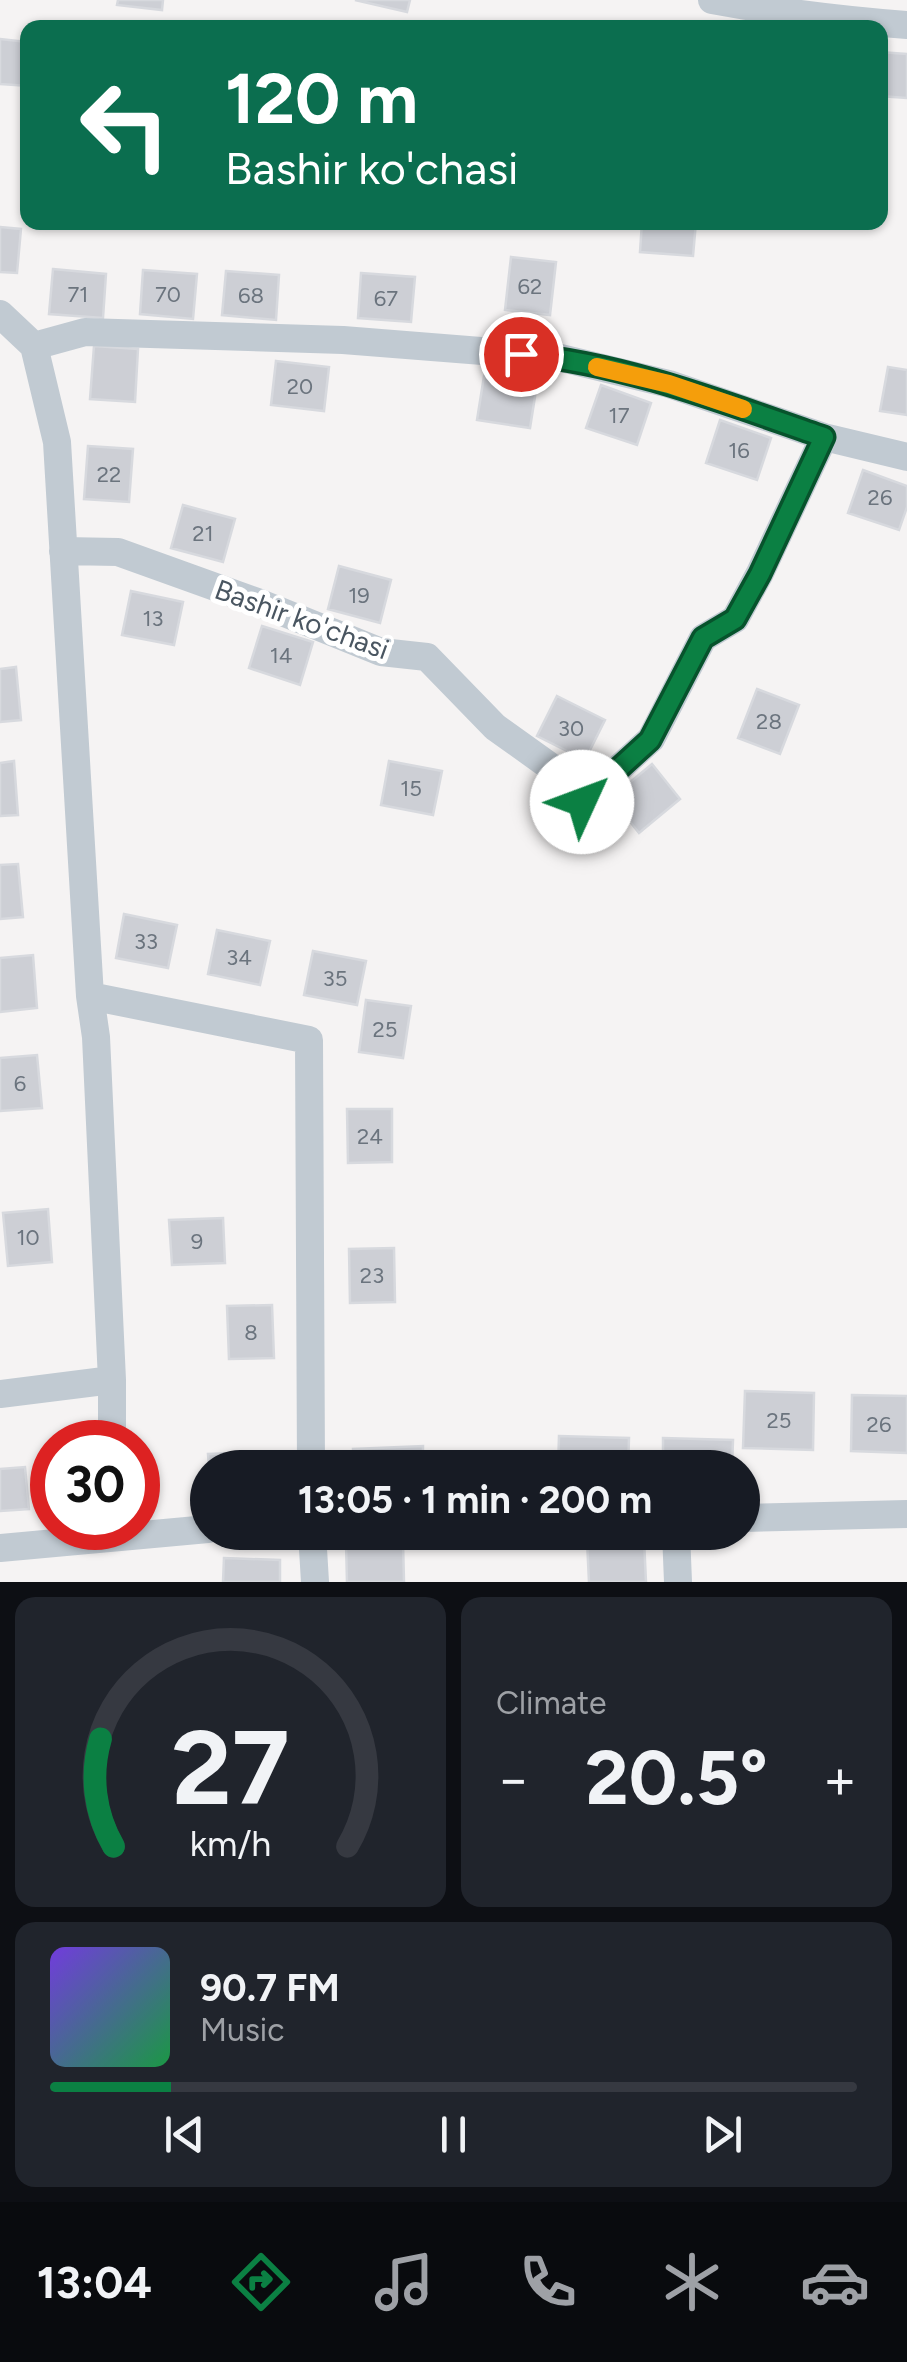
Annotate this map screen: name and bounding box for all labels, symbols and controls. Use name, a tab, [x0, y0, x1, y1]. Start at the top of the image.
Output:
text: 120 m	[225, 56, 418, 141]
icon: left	[60, 60, 190, 190]
text: Bashir ko'chasi	[225, 141, 519, 195]
house number: 62	[518, 273, 542, 300]
house number: 71	[68, 281, 88, 308]
house number: 70	[155, 281, 181, 308]
house number: 68	[238, 282, 264, 309]
house number: 67	[374, 285, 398, 312]
pin	[479, 312, 564, 397]
icon: arrive	[494, 327, 549, 382]
house number: 20	[287, 373, 313, 400]
house number: 17	[609, 402, 630, 429]
house number: 16	[728, 437, 750, 464]
house number: 22	[97, 461, 121, 488]
house number: 26	[868, 484, 892, 511]
house number: 21	[192, 520, 214, 547]
street label: Bashir ko'chasi	[210, 572, 394, 666]
house number: 19	[348, 582, 370, 609]
house number: 13	[142, 605, 164, 632]
house number: 14	[270, 642, 292, 669]
house number: 28	[756, 708, 782, 735]
house number: 30	[558, 715, 584, 742]
position arrow	[530, 750, 634, 854]
house number: 15	[400, 775, 422, 802]
house number: 33	[134, 928, 158, 955]
house number: 34	[226, 944, 252, 971]
house number: 35	[323, 965, 347, 992]
house number: 25	[373, 1016, 397, 1043]
house number: 6	[14, 1070, 26, 1097]
house number: 24	[357, 1123, 383, 1150]
house number: 10	[16, 1224, 40, 1251]
house number: 9	[191, 1228, 203, 1255]
house number: 23	[360, 1262, 384, 1289]
house number: 8	[244, 1319, 258, 1346]
house number: 25	[767, 1407, 791, 1434]
house number: 26	[867, 1411, 891, 1438]
speed limit sign: 30	[30, 1420, 160, 1550]
text: 13:05 · 1 min · 200 m	[298, 1477, 652, 1523]
text: Climate	[496, 1684, 607, 1722]
text: 27	[171, 1705, 290, 1830]
text: 20.5°	[585, 1733, 768, 1823]
text: −	[496, 1746, 530, 1812]
text: +	[823, 1746, 857, 1812]
text: km/h	[190, 1822, 271, 1865]
text: 90.7 FM	[200, 1965, 340, 2011]
text: Music	[200, 2011, 285, 2049]
icon: previous	[157, 2107, 212, 2162]
icon: pause	[426, 2107, 481, 2162]
icon: next	[695, 2107, 750, 2162]
icon: directions	[226, 2247, 296, 2317]
icon: music	[369, 2247, 439, 2317]
icon: phone	[513, 2247, 583, 2317]
icon: climate	[657, 2247, 727, 2317]
icon: car	[800, 2247, 870, 2317]
text: 13:04	[37, 2255, 152, 2309]

